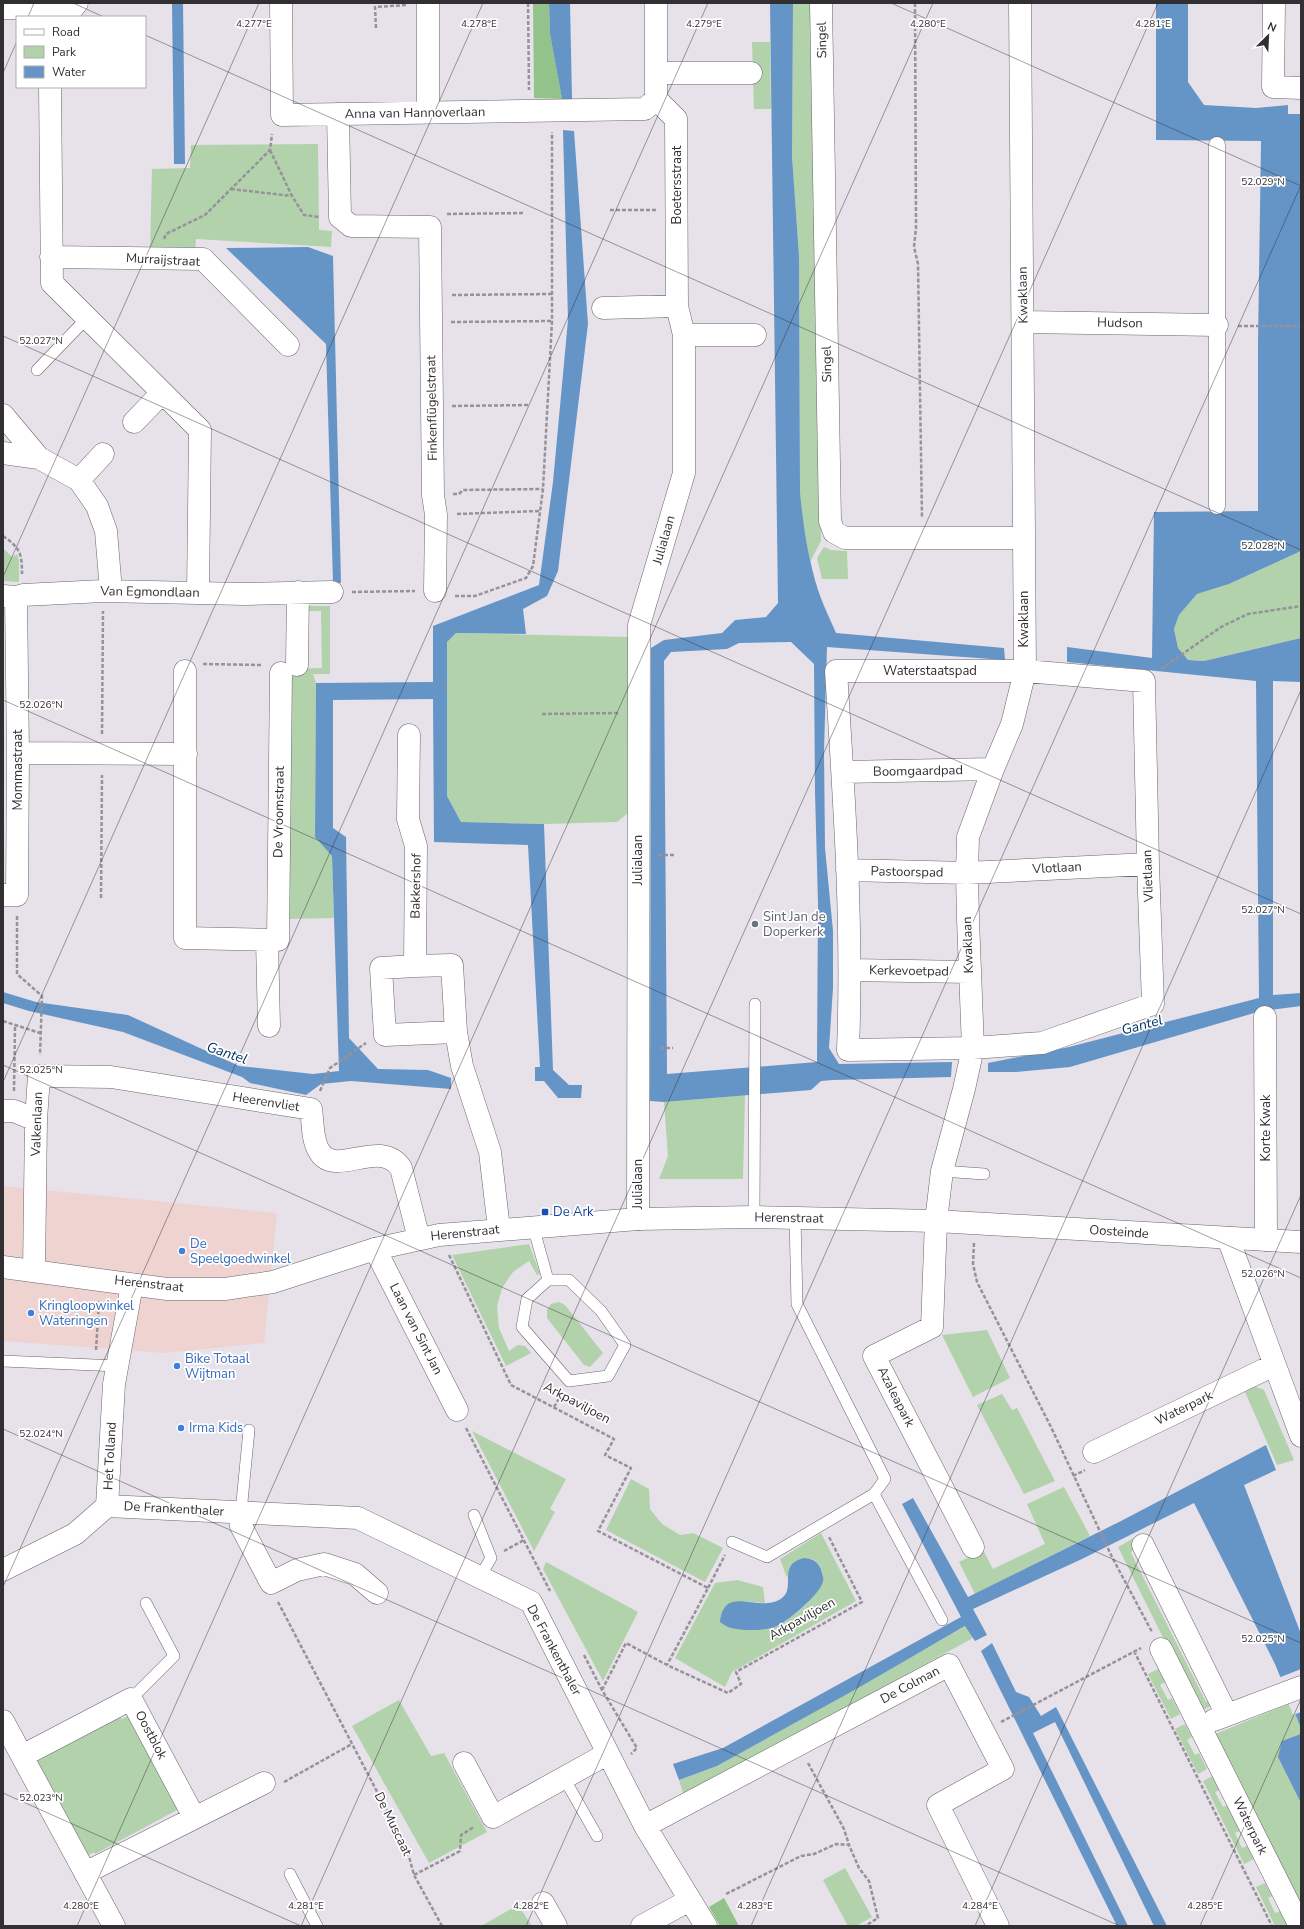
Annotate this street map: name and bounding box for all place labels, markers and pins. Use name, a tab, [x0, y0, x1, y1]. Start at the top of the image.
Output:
place label: Sint Jan de Doperkerk	[763, 908, 826, 941]
marker: Sint Jan de Doperkerk	[750, 919, 760, 929]
place label: De Ark	[553, 1203, 594, 1221]
marker: De Ark	[540, 1207, 550, 1217]
place label: De Speelgoedwinkel	[190, 1235, 291, 1268]
marker: De Speelgoedwinkel	[177, 1246, 187, 1256]
place label: Kringloopwinkel Wateringen	[39, 1297, 134, 1330]
marker: Kringloopwinkel Wateringen	[26, 1308, 36, 1318]
place label: Bike Totaal Wijtman	[185, 1350, 250, 1383]
marker: Bike Totaal Wijtman	[172, 1361, 182, 1371]
place label: Irma Kids	[189, 1419, 243, 1437]
marker: Irma Kids	[176, 1423, 186, 1433]

